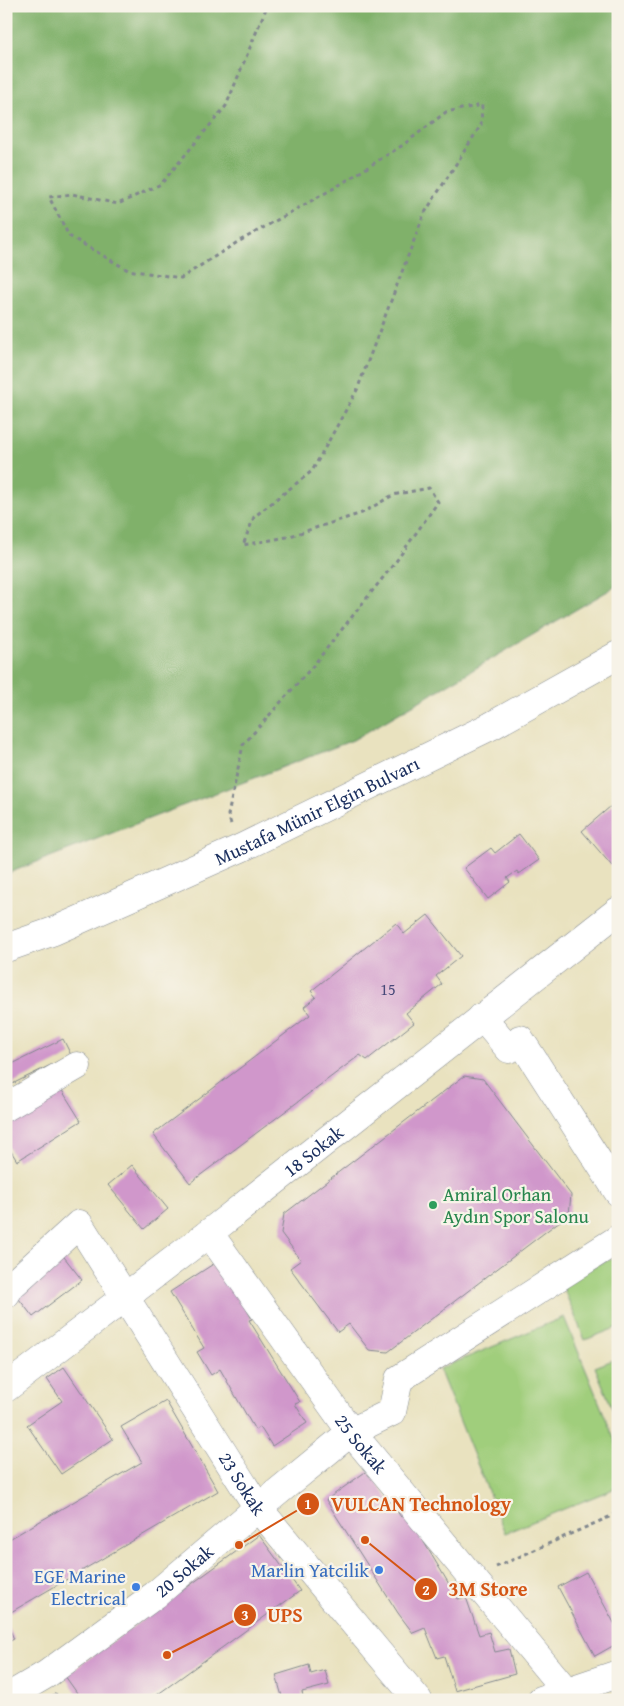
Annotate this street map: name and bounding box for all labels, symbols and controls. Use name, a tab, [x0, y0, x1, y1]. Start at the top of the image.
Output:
street label: Mustafa Münir Elgin Bulvarı	[210, 749, 424, 872]
house number: 15	[380, 977, 396, 1001]
street label: 18 Sokak	[277, 1118, 350, 1184]
place label: Amiral Orhan Aydın Spor Salonu	[443, 1180, 590, 1230]
marker: Amiral Orhan Aydın Spor Salonu	[427, 1199, 439, 1211]
street label: 25 Sokak	[328, 1408, 394, 1480]
street label: 23 Sokak	[212, 1446, 273, 1522]
callout: VULCAN Technology	[296, 1487, 521, 1522]
text: VULCAN Technology	[331, 1489, 512, 1518]
text: 1	[304, 1493, 312, 1514]
street label: 20 Sokak	[148, 1537, 220, 1604]
place label: Marlin Yatcilik	[251, 1556, 369, 1584]
place label: EGE Marine Electrical	[34, 1562, 126, 1612]
marker: Marlin Yatcilik	[373, 1564, 385, 1576]
callout: 3M Store	[414, 1572, 538, 1607]
text: 3M Store	[448, 1574, 528, 1603]
text: 2	[422, 1579, 430, 1600]
marker: EGE Marine Electrical	[130, 1581, 142, 1593]
callout: UPS	[232, 1597, 313, 1632]
text: UPS	[267, 1600, 303, 1629]
text: 3	[241, 1604, 249, 1625]

